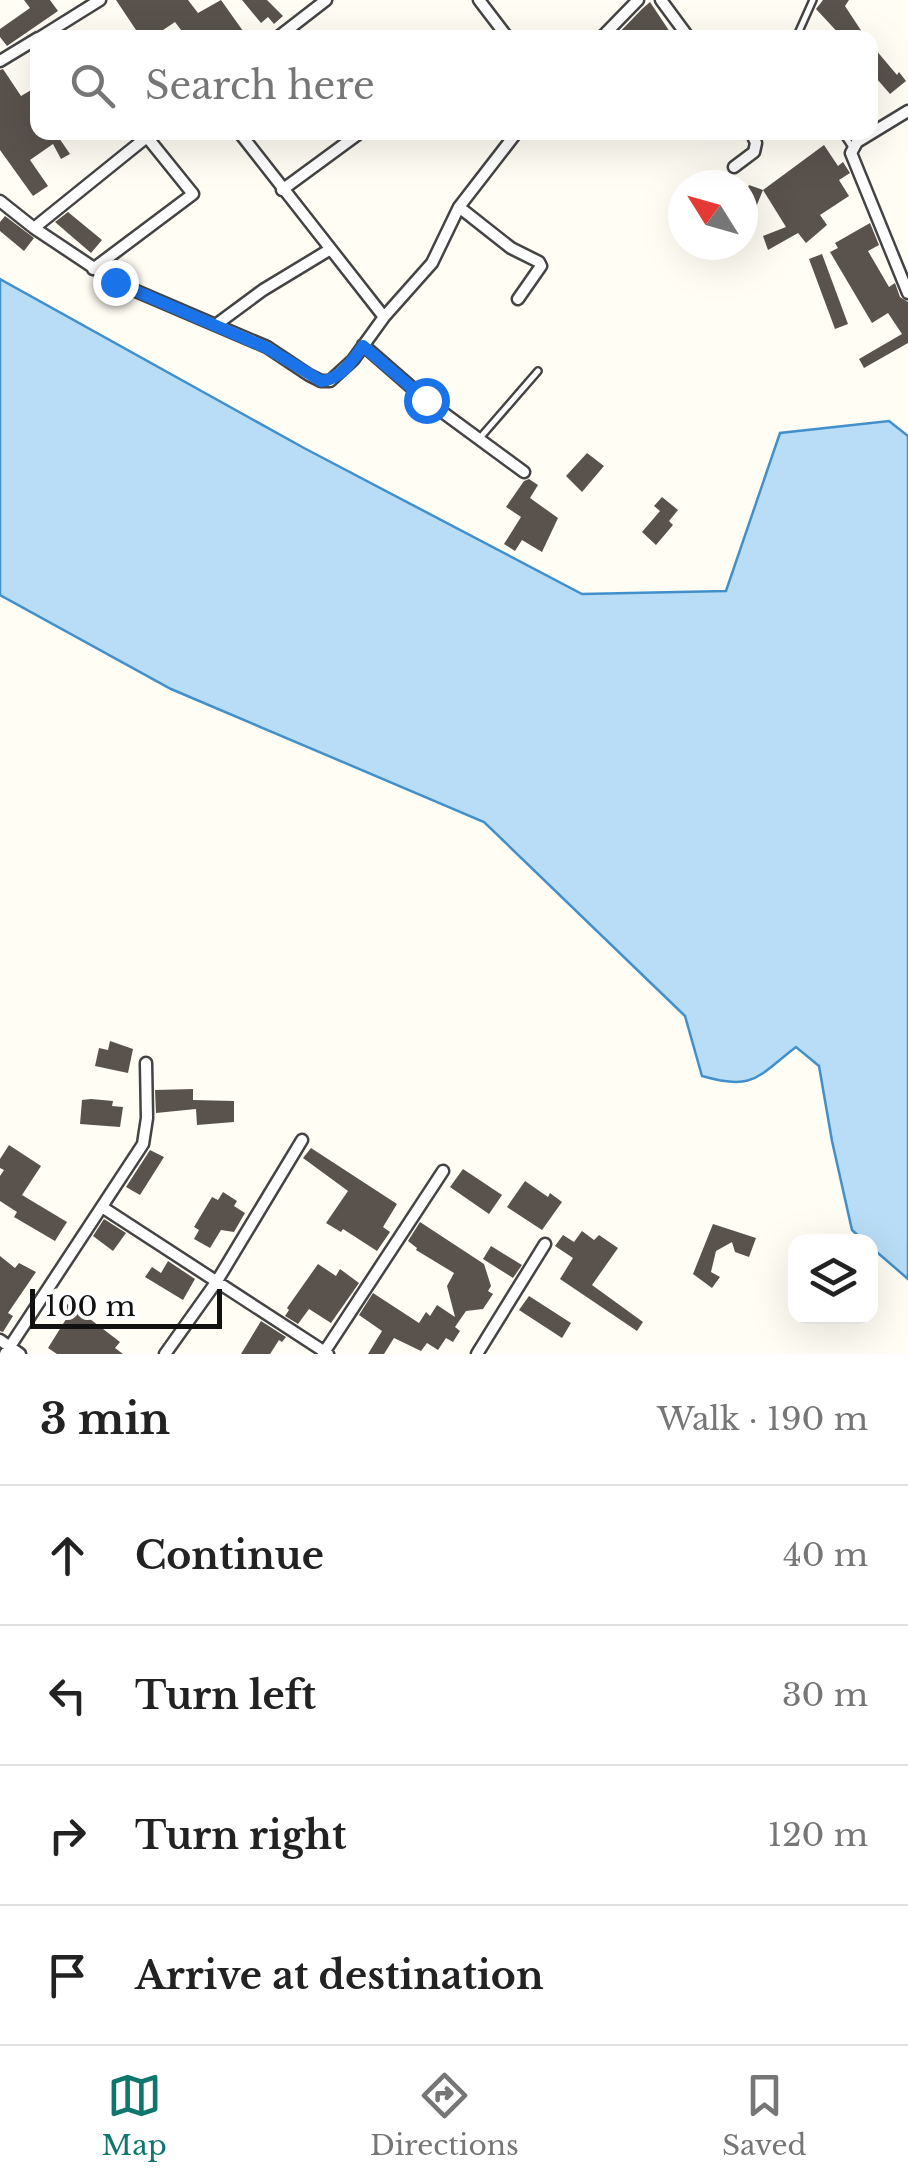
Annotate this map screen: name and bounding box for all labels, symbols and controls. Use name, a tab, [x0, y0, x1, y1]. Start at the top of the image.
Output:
search box	[30, 30, 878, 140]
icon: search	[65, 58, 120, 113]
text: Search here	[145, 62, 375, 109]
north arrow	[668, 170, 758, 260]
route end	[93, 260, 139, 306]
route start	[404, 378, 450, 424]
map controls	[788, 1234, 878, 1324]
button: layers	[788, 1234, 878, 1324]
scale bar	[30, 1284, 222, 1328]
text: 100 m	[45, 1289, 136, 1324]
text: 3 min	[40, 1393, 170, 1445]
text: Walk · 190 m	[657, 1399, 868, 1439]
icon: ahead	[40, 1528, 95, 1583]
text: Continue	[135, 1532, 324, 1579]
text: 40 m	[783, 1535, 868, 1575]
icon: left	[40, 1668, 95, 1723]
text: Turn left	[135, 1672, 316, 1719]
text: 30 m	[782, 1675, 868, 1715]
icon: right	[40, 1808, 95, 1863]
text: Turn right	[135, 1812, 346, 1859]
text: 120 m	[768, 1815, 868, 1855]
icon: arrive	[40, 1948, 95, 2003]
text: Arrive at destination	[135, 1952, 544, 1999]
tab: Map	[102, 2068, 167, 2163]
tab: Directions	[370, 2068, 519, 2163]
tab: Saved	[722, 2068, 806, 2163]

